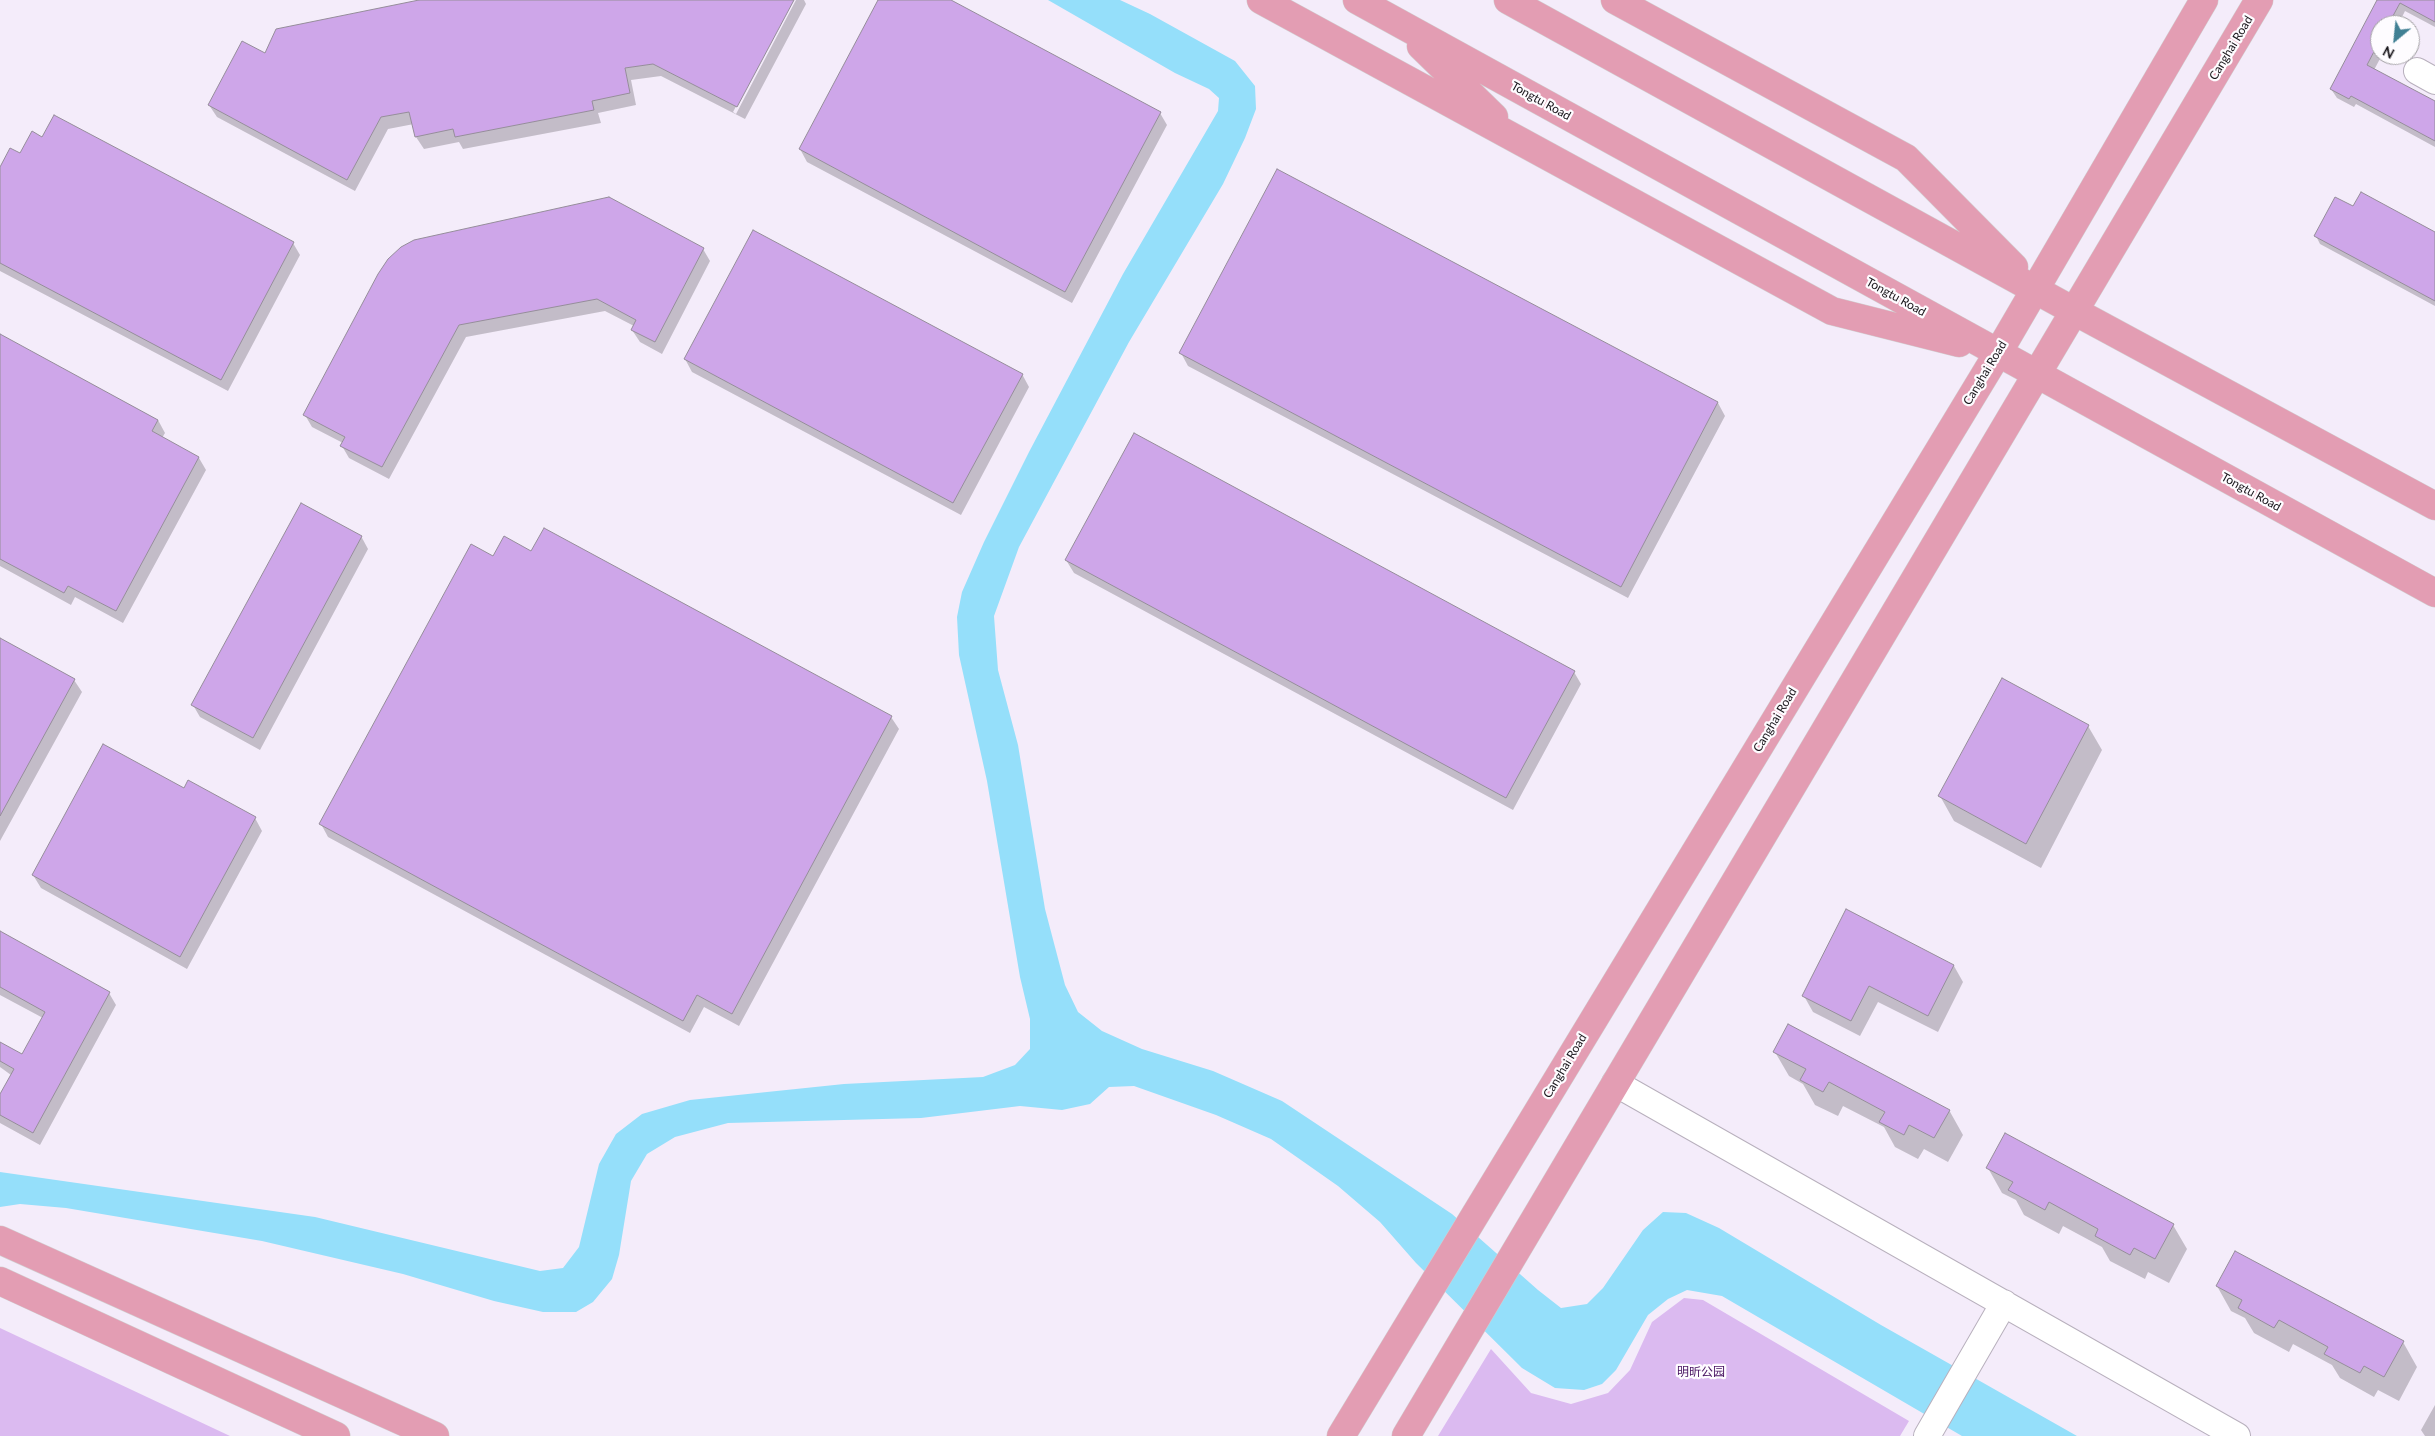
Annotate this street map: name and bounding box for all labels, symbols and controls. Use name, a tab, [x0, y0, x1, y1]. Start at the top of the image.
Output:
street label: Canghai Road	[2206, 13, 2256, 83]
north arrow	[2370, 15, 2420, 65]
text: N	[2379, 43, 2397, 63]
street label: Tongtu Road	[1509, 79, 1573, 123]
street label: Tongtu Road	[1864, 275, 1928, 319]
street label: Canghai Road	[1960, 338, 2010, 408]
street label: Tongtu Road	[2219, 470, 2283, 514]
street label: Canghai Road	[1750, 685, 1800, 755]
street label: Canghai Road	[1540, 1031, 1590, 1101]
park label: 明昕公园	[1677, 1365, 1725, 1379]

